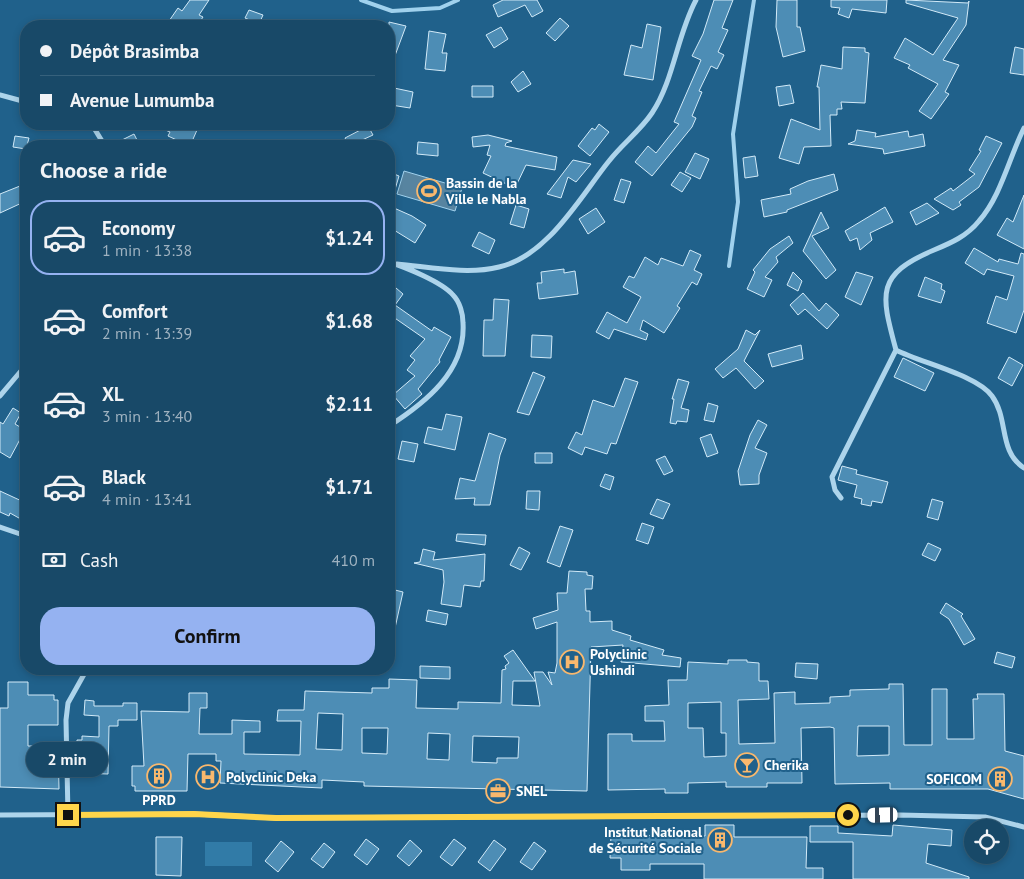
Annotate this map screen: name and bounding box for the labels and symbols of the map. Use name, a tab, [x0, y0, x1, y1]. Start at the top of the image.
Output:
place label: Bassin de la Ville le Nabla	[445, 174, 527, 208]
sports icon: Bassin de la Ville le Nabla	[416, 178, 442, 204]
place label: Polyclinic Ushindi	[590, 645, 647, 679]
hospital icon: Polyclinic Ushindi	[559, 649, 585, 675]
callout: 2 min	[27, 742, 109, 778]
bar icon: Cherika	[734, 752, 760, 778]
place label: Cherika	[764, 756, 809, 774]
building icon: PPRD	[146, 763, 172, 789]
hospital icon: Polyclinic Deka	[195, 764, 221, 790]
building icon: SOFICOM	[987, 766, 1013, 792]
place label: Polyclinic Deka	[226, 768, 316, 786]
place label: SOFICOM	[926, 770, 982, 788]
office icon: SNEL	[485, 778, 511, 804]
place label: SNEL	[516, 782, 548, 800]
place label: PPRD	[142, 791, 176, 809]
route end	[57, 804, 79, 826]
route start	[837, 804, 859, 826]
car	[867, 807, 898, 823]
place label: Institut National de Sécurité Sociale	[589, 823, 703, 857]
building icon: Institut National de Sécurité Sociale	[707, 827, 733, 853]

